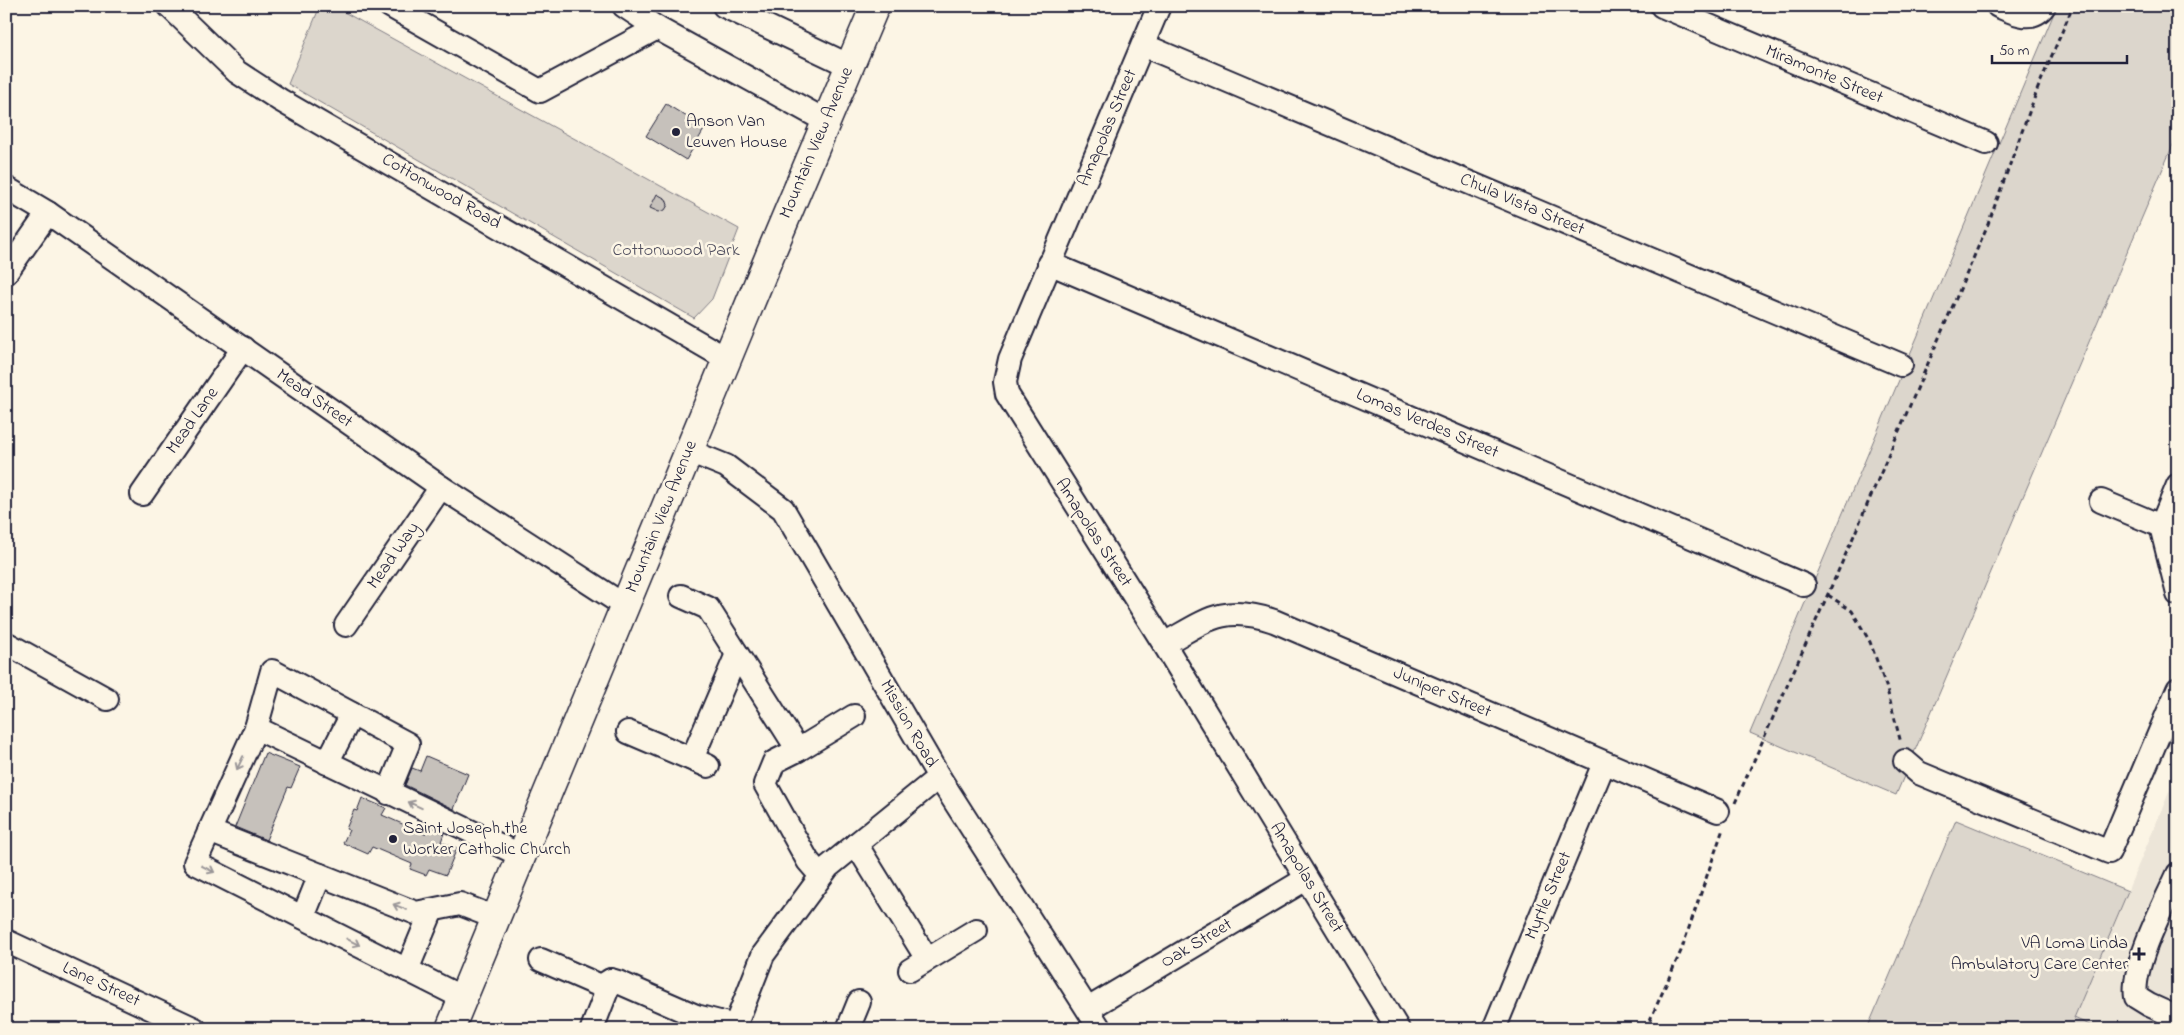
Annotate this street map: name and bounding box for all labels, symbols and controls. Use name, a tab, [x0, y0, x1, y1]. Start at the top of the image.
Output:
scale bar	[1992, 32, 2126, 64]
street label: Miramonte Street	[1761, 38, 1887, 112]
text: 50 m	[1999, 40, 2030, 62]
street label: Mountain View Avenue	[773, 62, 861, 223]
street label: Amapolas Street	[1072, 65, 1144, 191]
place label: Anson Van Leuven House	[686, 109, 788, 156]
marker: Anson Van Leuven House	[670, 126, 682, 138]
street label: Cottonwood Road	[377, 147, 505, 237]
street label: Chula Vista Street	[1456, 167, 1588, 243]
park label: Cottonwood Park	[612, 238, 740, 264]
street label: Mead Street	[270, 363, 358, 435]
street label: Mead Lane	[160, 381, 226, 460]
street label: Lomas Verdes Street	[1352, 382, 1502, 466]
street label: Mountain View Avenue	[619, 436, 705, 597]
street label: Amapolas Street	[1048, 473, 1138, 593]
street label: Mead Way	[361, 517, 427, 595]
street label: Juniper Street	[1389, 661, 1495, 725]
street label: Mission Road	[872, 675, 944, 773]
one-way arrow	[235, 756, 245, 771]
one-way arrow	[408, 800, 423, 809]
place label: Saint Joseph the Worker Catholic Church	[403, 816, 571, 863]
street label: Amapolas Street	[1263, 818, 1349, 938]
marker: Saint Joseph the Worker Catholic Church	[387, 833, 399, 845]
street label: Myrtle Street	[1519, 848, 1579, 944]
one-way arrow	[200, 864, 215, 874]
one-way arrow	[393, 901, 408, 911]
street label: Oak Street	[1156, 912, 1238, 976]
place label: VA Loma Linda Ambulatory Care Center	[1951, 931, 2128, 978]
one-way arrow	[345, 937, 360, 947]
marker: VA Loma Linda Ambulatory Care Center	[2132, 947, 2146, 961]
street label: Lane Street	[58, 956, 144, 1014]

